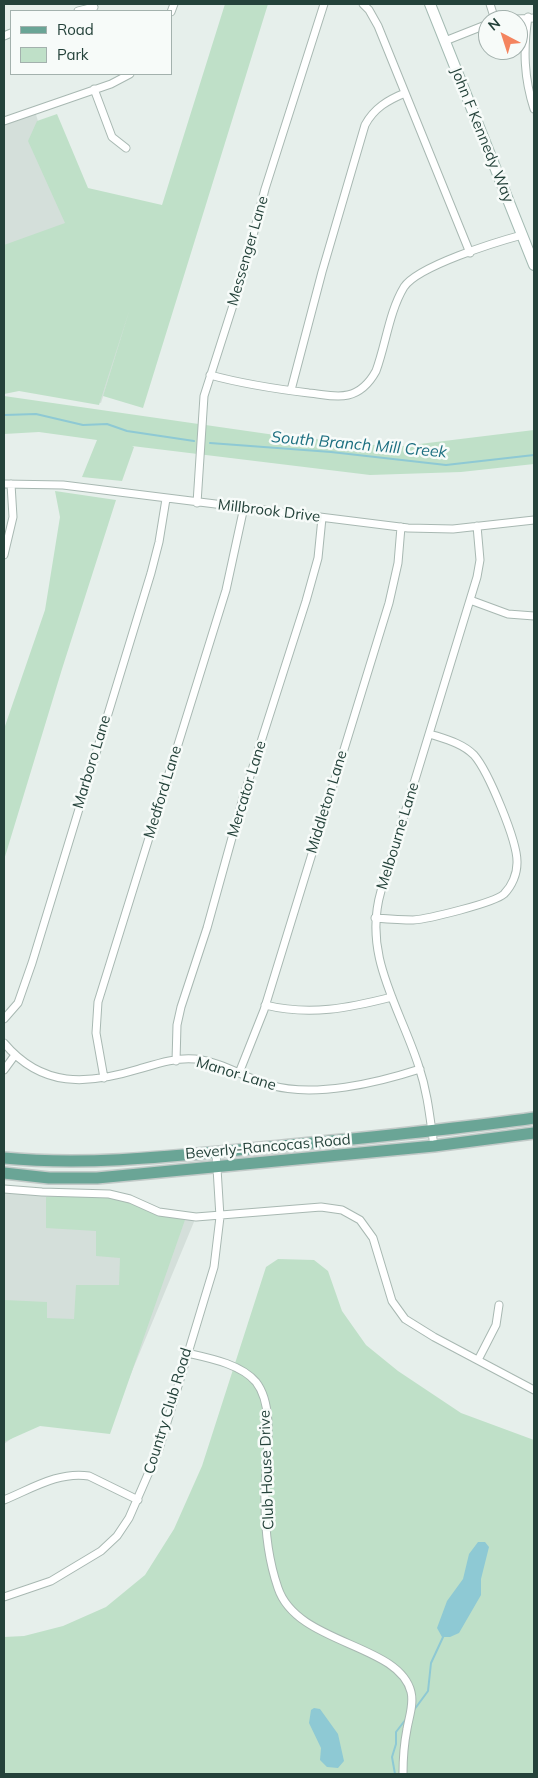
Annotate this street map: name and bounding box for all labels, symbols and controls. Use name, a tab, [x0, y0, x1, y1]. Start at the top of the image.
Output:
legend	[10, 10, 172, 75]
north arrow	[478, 10, 528, 60]
text: N	[484, 14, 504, 35]
text: Road	[57, 20, 94, 39]
text: Park	[57, 45, 89, 64]
street label: John F Kennedy Way	[447, 65, 517, 205]
street label: Messenger Lane	[224, 194, 272, 308]
water label: South Branch Mill Creek	[270, 428, 448, 462]
street label: Millbrook Drive	[217, 496, 321, 526]
street label: Marboro Lane	[69, 713, 115, 811]
street label: Mercator Lane	[224, 739, 270, 839]
street label: Medford Lane	[140, 744, 186, 840]
street label: Middleton Lane	[303, 748, 351, 856]
street label: Melbourne Lane	[373, 780, 423, 892]
street label: Manor Lane	[194, 1053, 278, 1095]
street label: Beverly-Rancocas Road	[185, 1131, 351, 1163]
street label: Country Club Road	[140, 1346, 196, 1476]
street label: Club House Drive	[256, 1410, 278, 1530]

